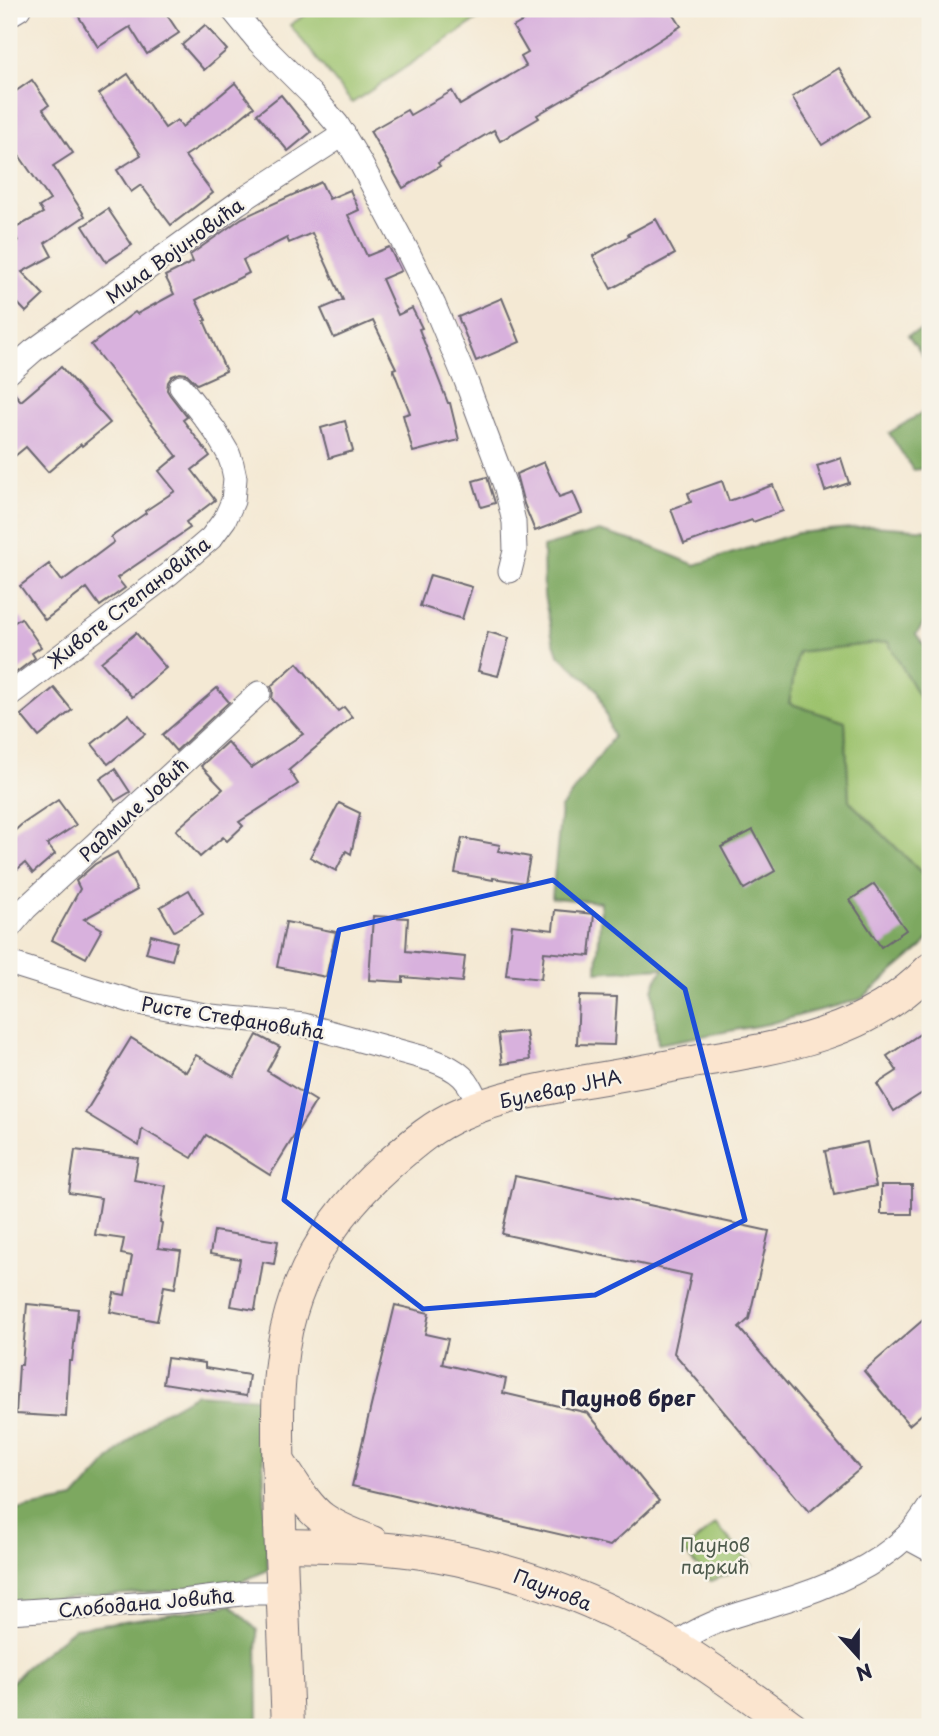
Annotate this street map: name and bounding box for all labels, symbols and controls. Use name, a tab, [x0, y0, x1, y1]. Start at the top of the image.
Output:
street label: Мила Војиновића	[99, 190, 249, 310]
street label: Животе Степановића	[41, 529, 215, 675]
street label: Радмиле Јовић	[72, 751, 194, 867]
street label: Ристе Стефановића	[140, 989, 327, 1045]
street label: Булевар ЈНА	[496, 1061, 624, 1115]
district label: Паунов брег	[561, 1381, 696, 1413]
park label: Паунов паркић	[680, 1530, 750, 1580]
street label: Паунова	[510, 1561, 596, 1617]
street label: Слободана Јовића	[57, 1580, 235, 1624]
north arrow	[824, 1620, 894, 1690]
text: N	[852, 1657, 876, 1689]

